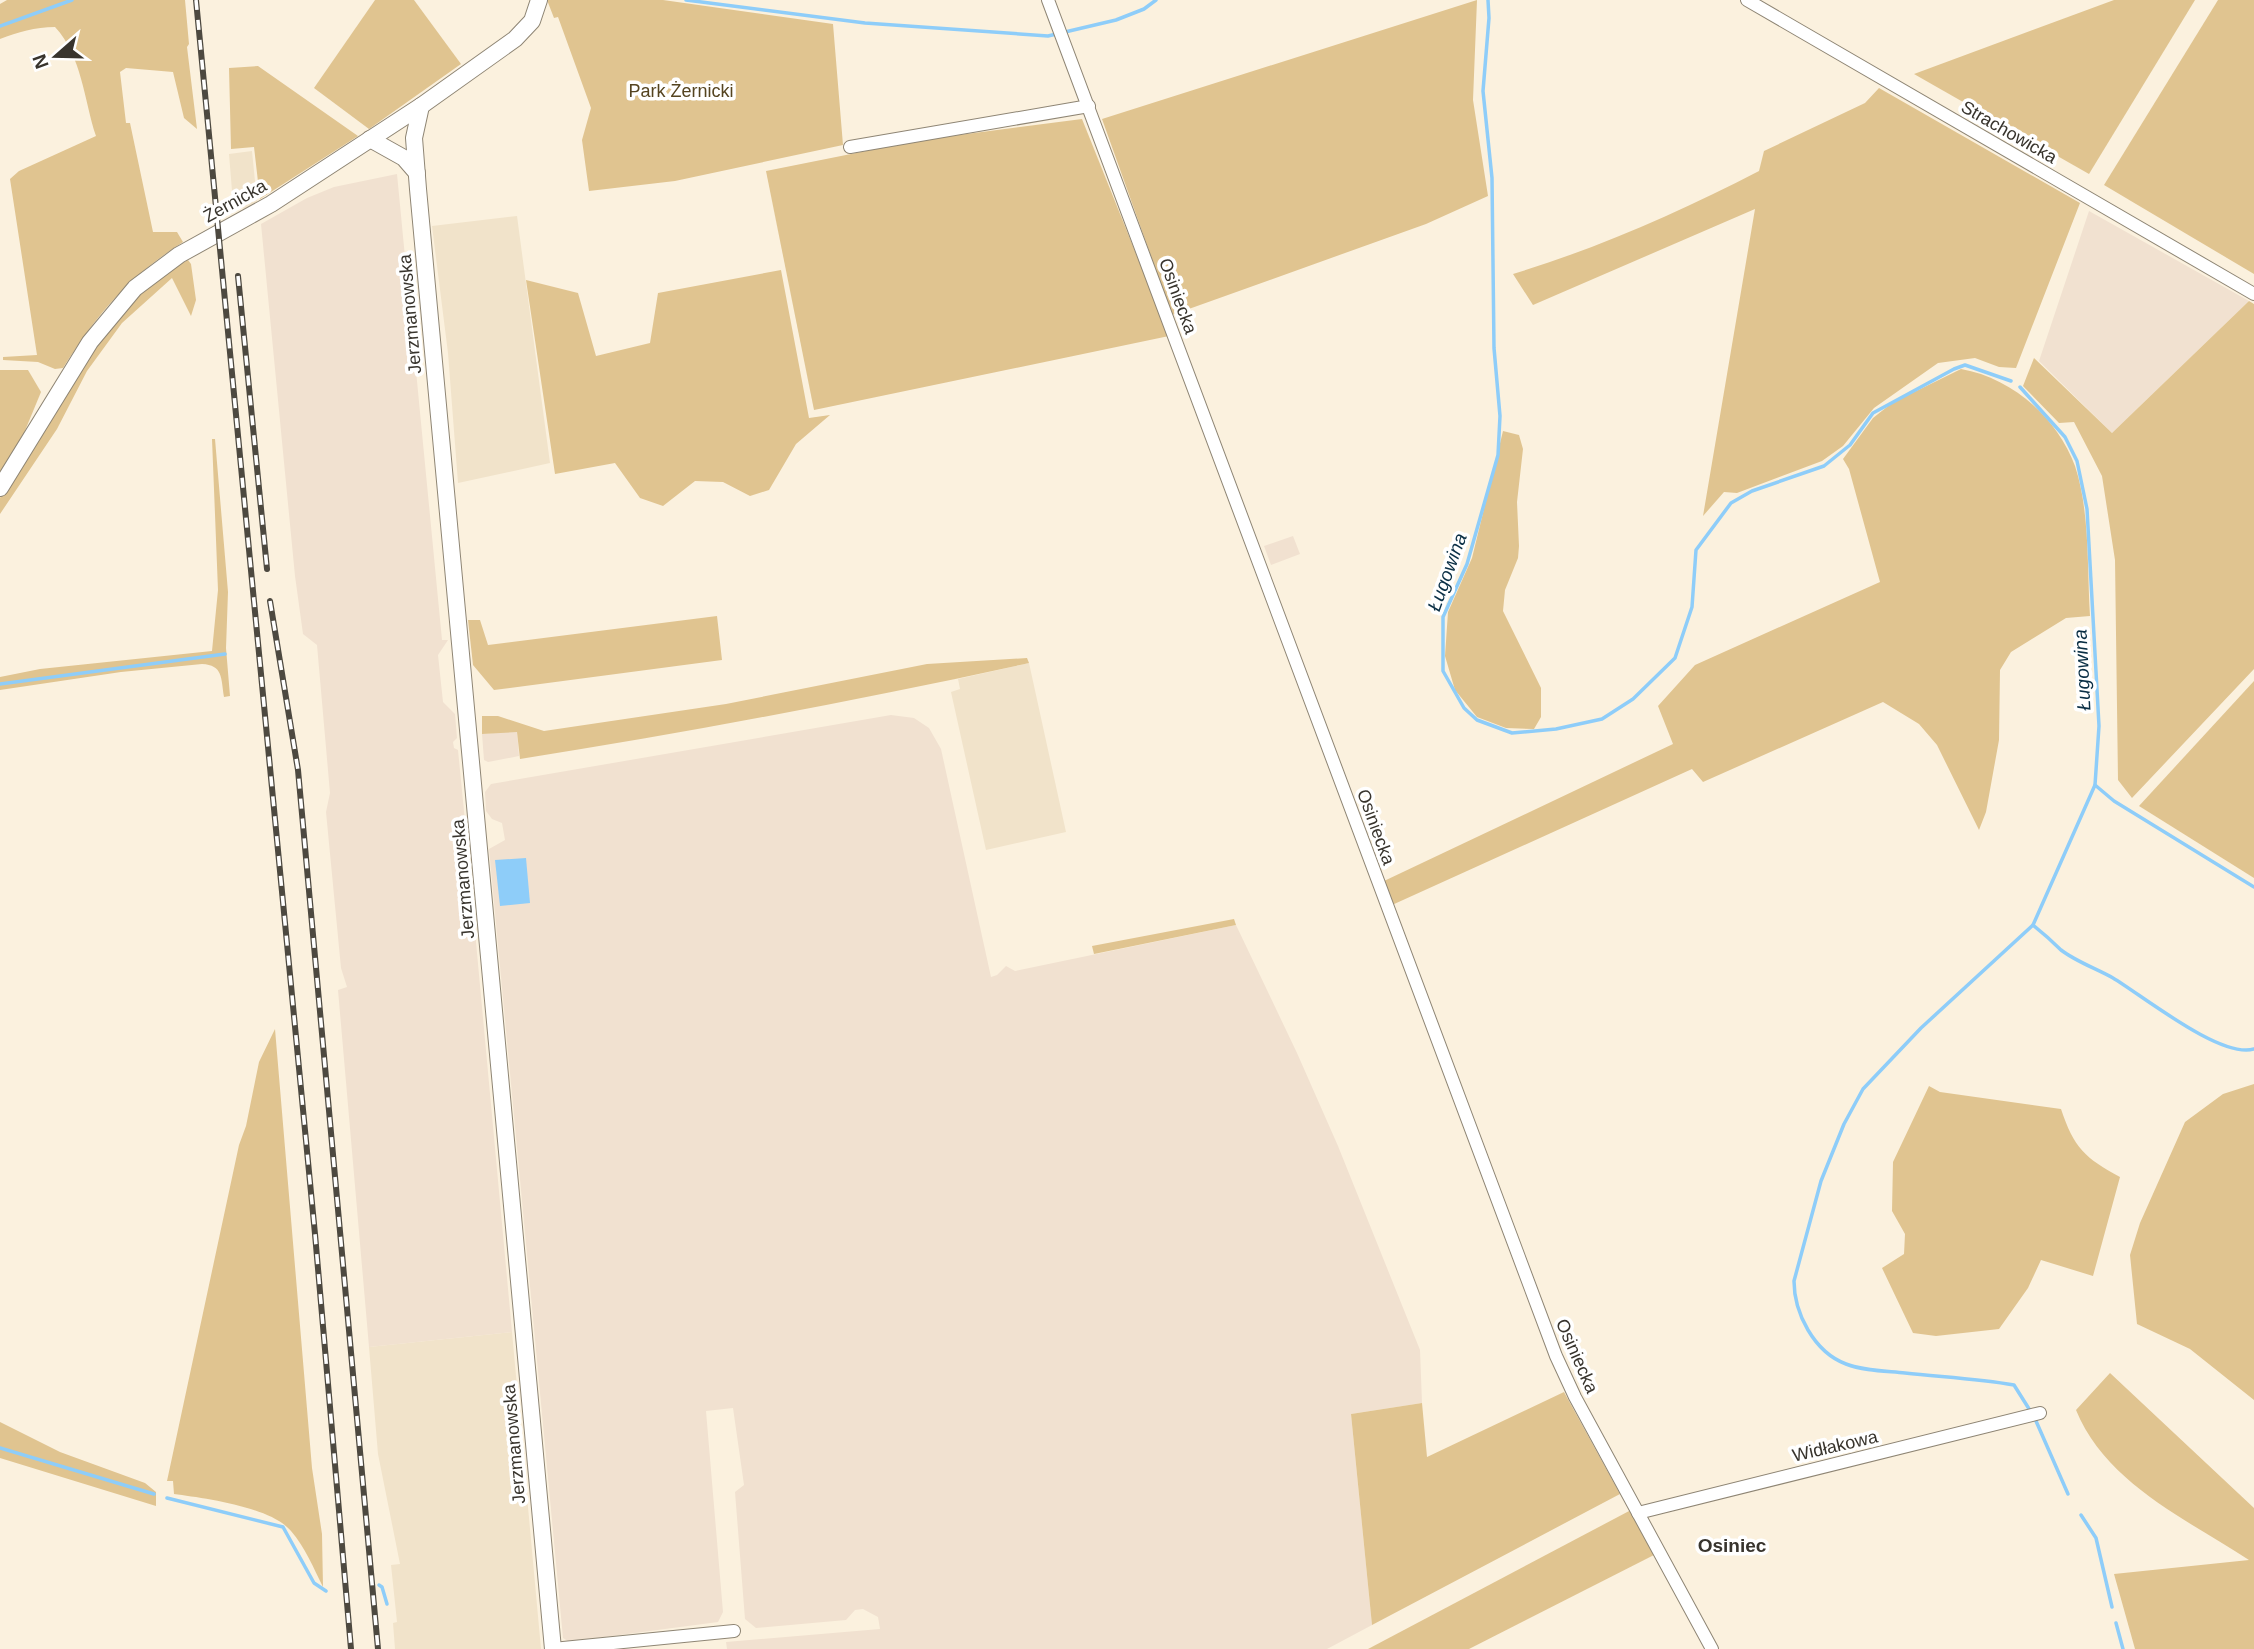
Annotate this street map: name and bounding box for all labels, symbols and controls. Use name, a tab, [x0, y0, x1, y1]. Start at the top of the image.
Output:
north arrow	[21, 21, 91, 91]
text: N	[28, 52, 53, 72]
park label: Park Żernicki	[628, 81, 734, 101]
street label: Strachowicka	[1958, 97, 2061, 168]
street label: Żernicka	[200, 175, 271, 226]
street label: Jerzmanowska	[395, 252, 425, 375]
street label: Osiniecka	[1155, 255, 1201, 337]
water label: Ługowina	[1423, 530, 1471, 614]
water label: Ługowina	[2069, 629, 2095, 711]
street label: Osiniecka	[1353, 786, 1399, 868]
street label: Jerzmanowska	[448, 817, 478, 940]
street label: Osiniecka	[1552, 1316, 1603, 1397]
street label: Jerzmanowska	[499, 1382, 529, 1505]
street label: Widłakowa	[1790, 1426, 1881, 1466]
district label: Osiniec	[1698, 1535, 1767, 1556]

